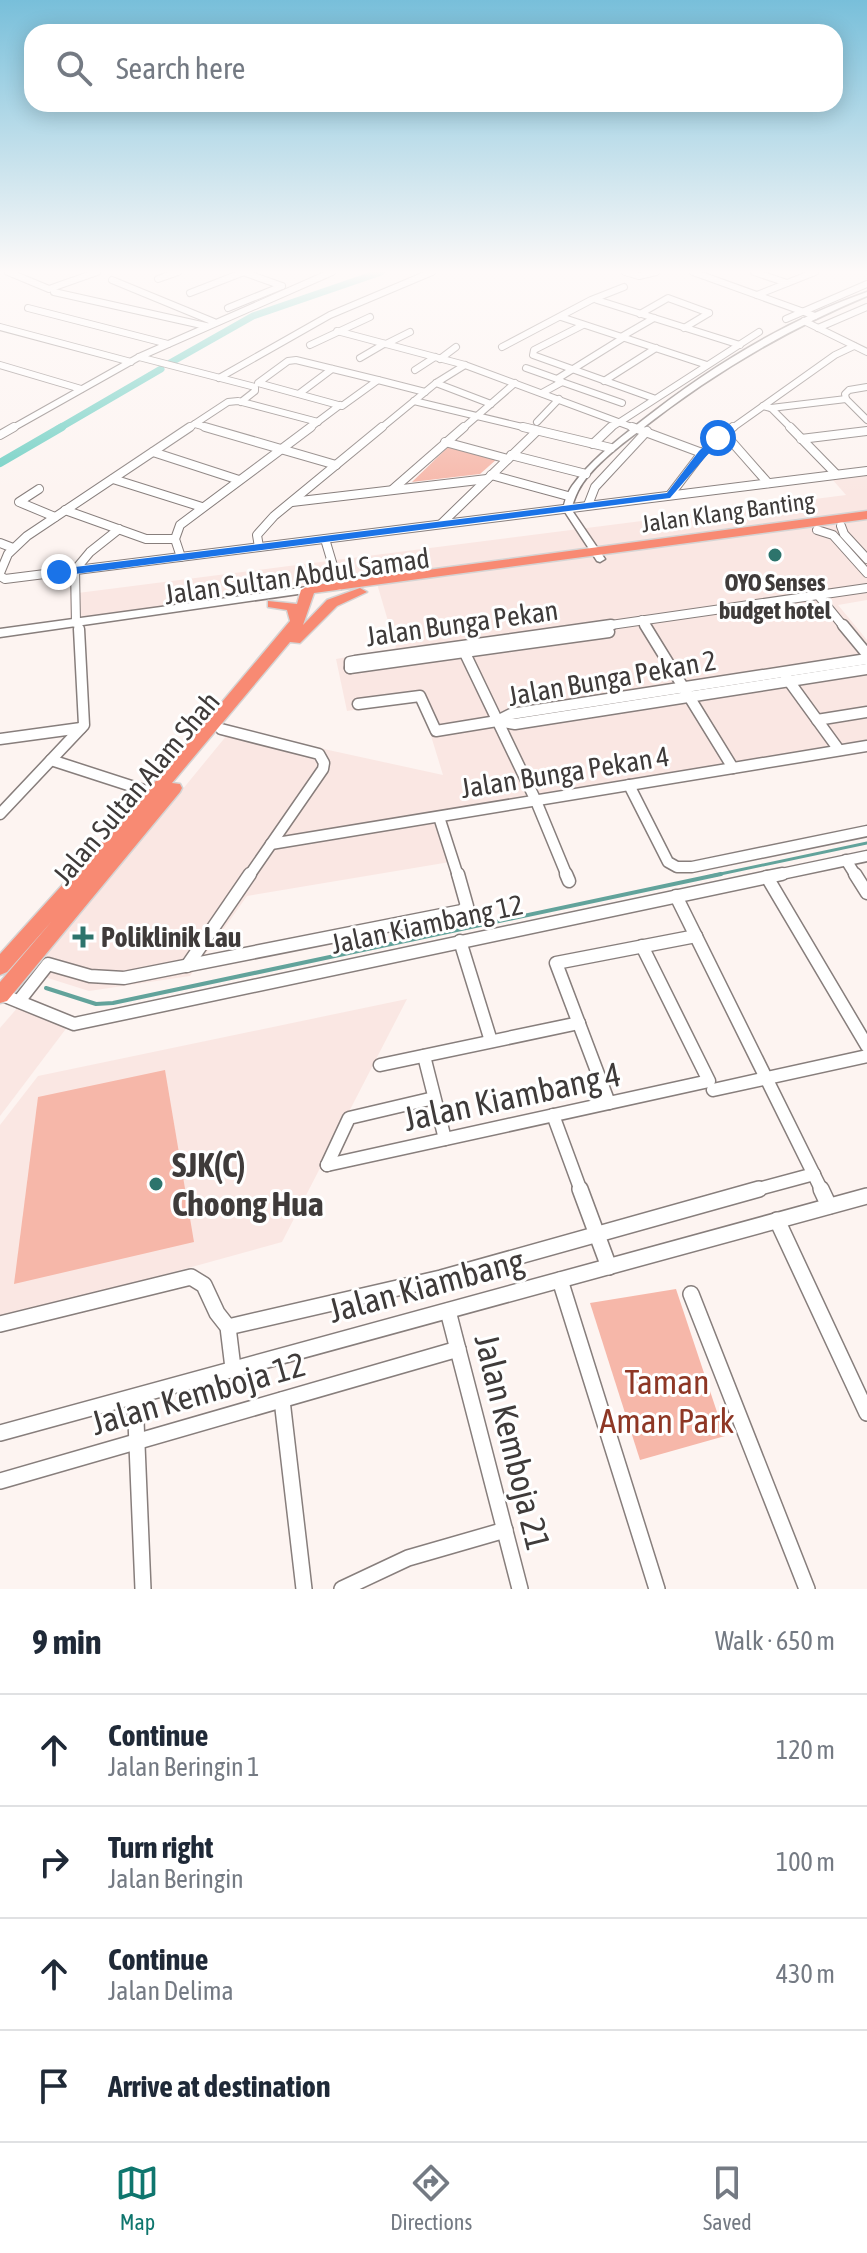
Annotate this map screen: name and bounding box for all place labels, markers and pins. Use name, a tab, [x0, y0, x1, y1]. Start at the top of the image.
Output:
marker: OYO Senses budget hotel	[766, 546, 784, 564]
place label: OYO Senses budget hotel	[719, 569, 832, 624]
place label: Poliklinik Lau	[101, 921, 241, 953]
marker: Poliklinik Lau	[72, 926, 94, 948]
place label: SJK(C) Choong Hua	[172, 1145, 324, 1223]
marker: SJK(C) Choong Hua	[147, 1175, 165, 1193]

